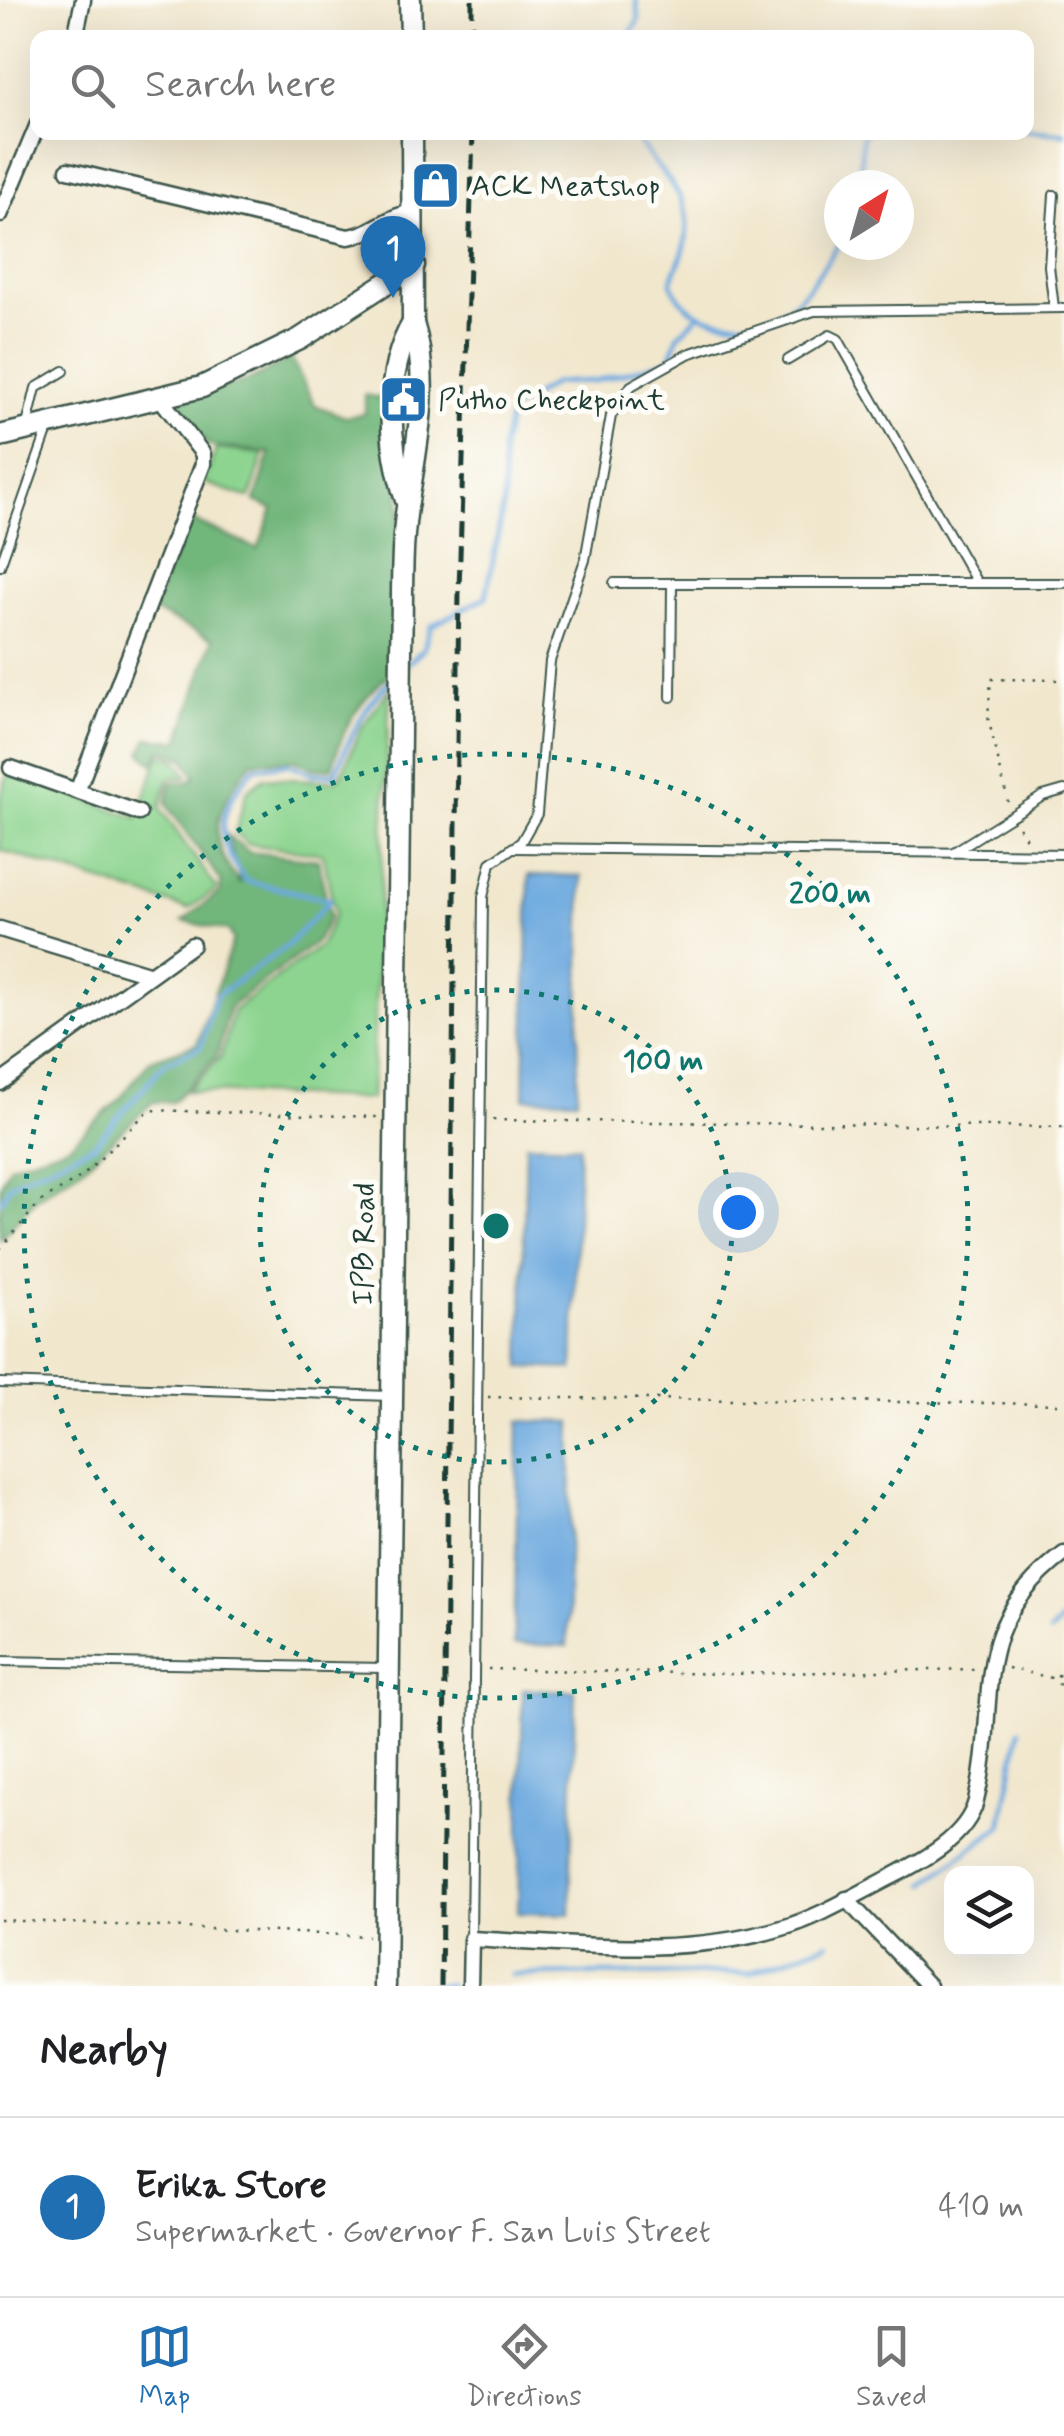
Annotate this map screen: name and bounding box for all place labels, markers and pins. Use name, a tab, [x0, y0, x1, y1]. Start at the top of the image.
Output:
shop icon: ACK Meatshop	[410, 159, 462, 211]
place label: ACK Meatshop	[471, 167, 661, 206]
pin: 1	[360, 216, 426, 298]
public building icon: Putho Checkpoint	[377, 373, 429, 425]
place label: Putho Checkpoint	[438, 381, 665, 420]
centre of rings	[478, 1208, 514, 1244]

